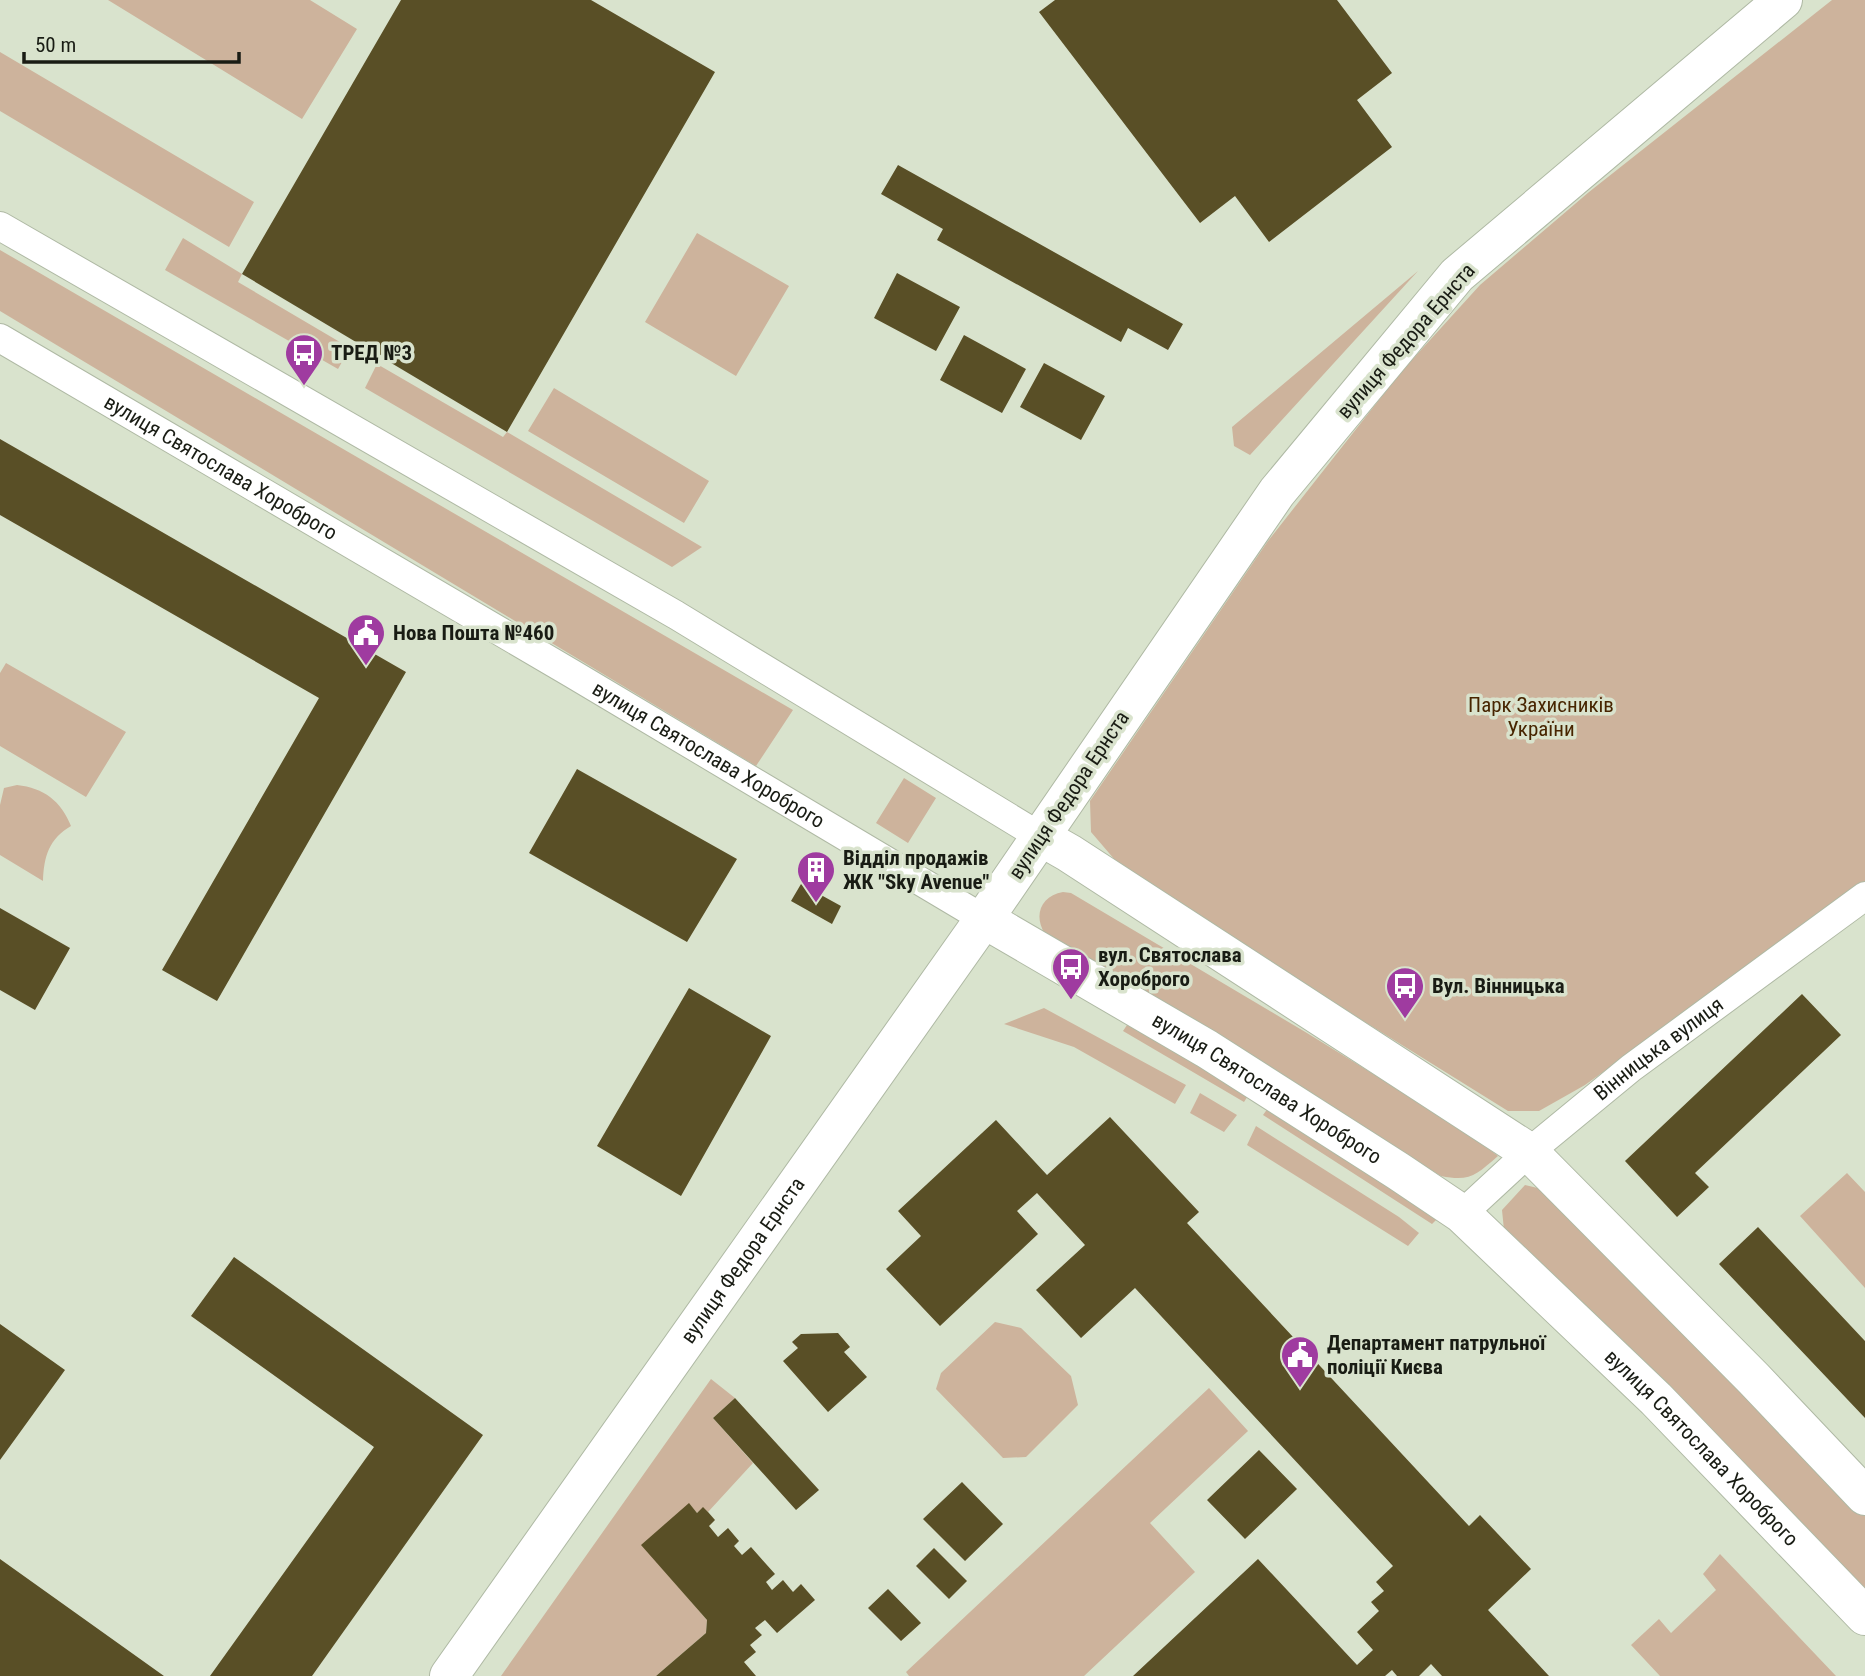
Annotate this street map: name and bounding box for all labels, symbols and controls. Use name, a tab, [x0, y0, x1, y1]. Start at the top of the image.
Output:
scale bar	[24, 21, 240, 65]
text: 50 m	[35, 33, 76, 57]
street label: вулиця Федора Ернста	[1332, 259, 1480, 423]
bus stop icon: ТРЕД №3	[283, 332, 325, 387]
place label: ТРЕД №3	[331, 341, 412, 365]
street label: вулиця Святослава Хороброго	[100, 390, 342, 545]
public building icon: Нова Пошта №460	[345, 612, 387, 667]
place label: Нова Пошта №460	[393, 621, 554, 645]
street label: вулиця Святослава Хороброго	[588, 677, 829, 833]
park label: Парк Захисників України	[1468, 693, 1614, 741]
street label: вулиця Федора Ернста	[1004, 706, 1134, 884]
place label: Відділ продажів ЖК "Sky Avenue"	[843, 846, 989, 894]
building icon: Відділ продажів ЖК "Sky Avenue"	[795, 849, 837, 904]
place label: вул. Святослава Хороброго	[1098, 943, 1242, 991]
bus stop icon: вул. Святослава Хороброго	[1050, 946, 1092, 1001]
bus stop icon: Вул. Вінницька	[1384, 965, 1426, 1020]
place label: Вул. Вінницька	[1432, 974, 1565, 998]
street label: Вінницька вулиця	[1589, 992, 1728, 1105]
street label: вулиця Святослава Хороброго	[1148, 1008, 1386, 1169]
street label: вулиця Федора Ернста	[676, 1173, 810, 1348]
place label: Департамент патрульної поліції Києва	[1327, 1331, 1547, 1379]
public building icon: Департамент патрульної поліції Києва	[1279, 1334, 1321, 1389]
street label: вулиця Святослава Хороброго	[1600, 1345, 1803, 1551]

